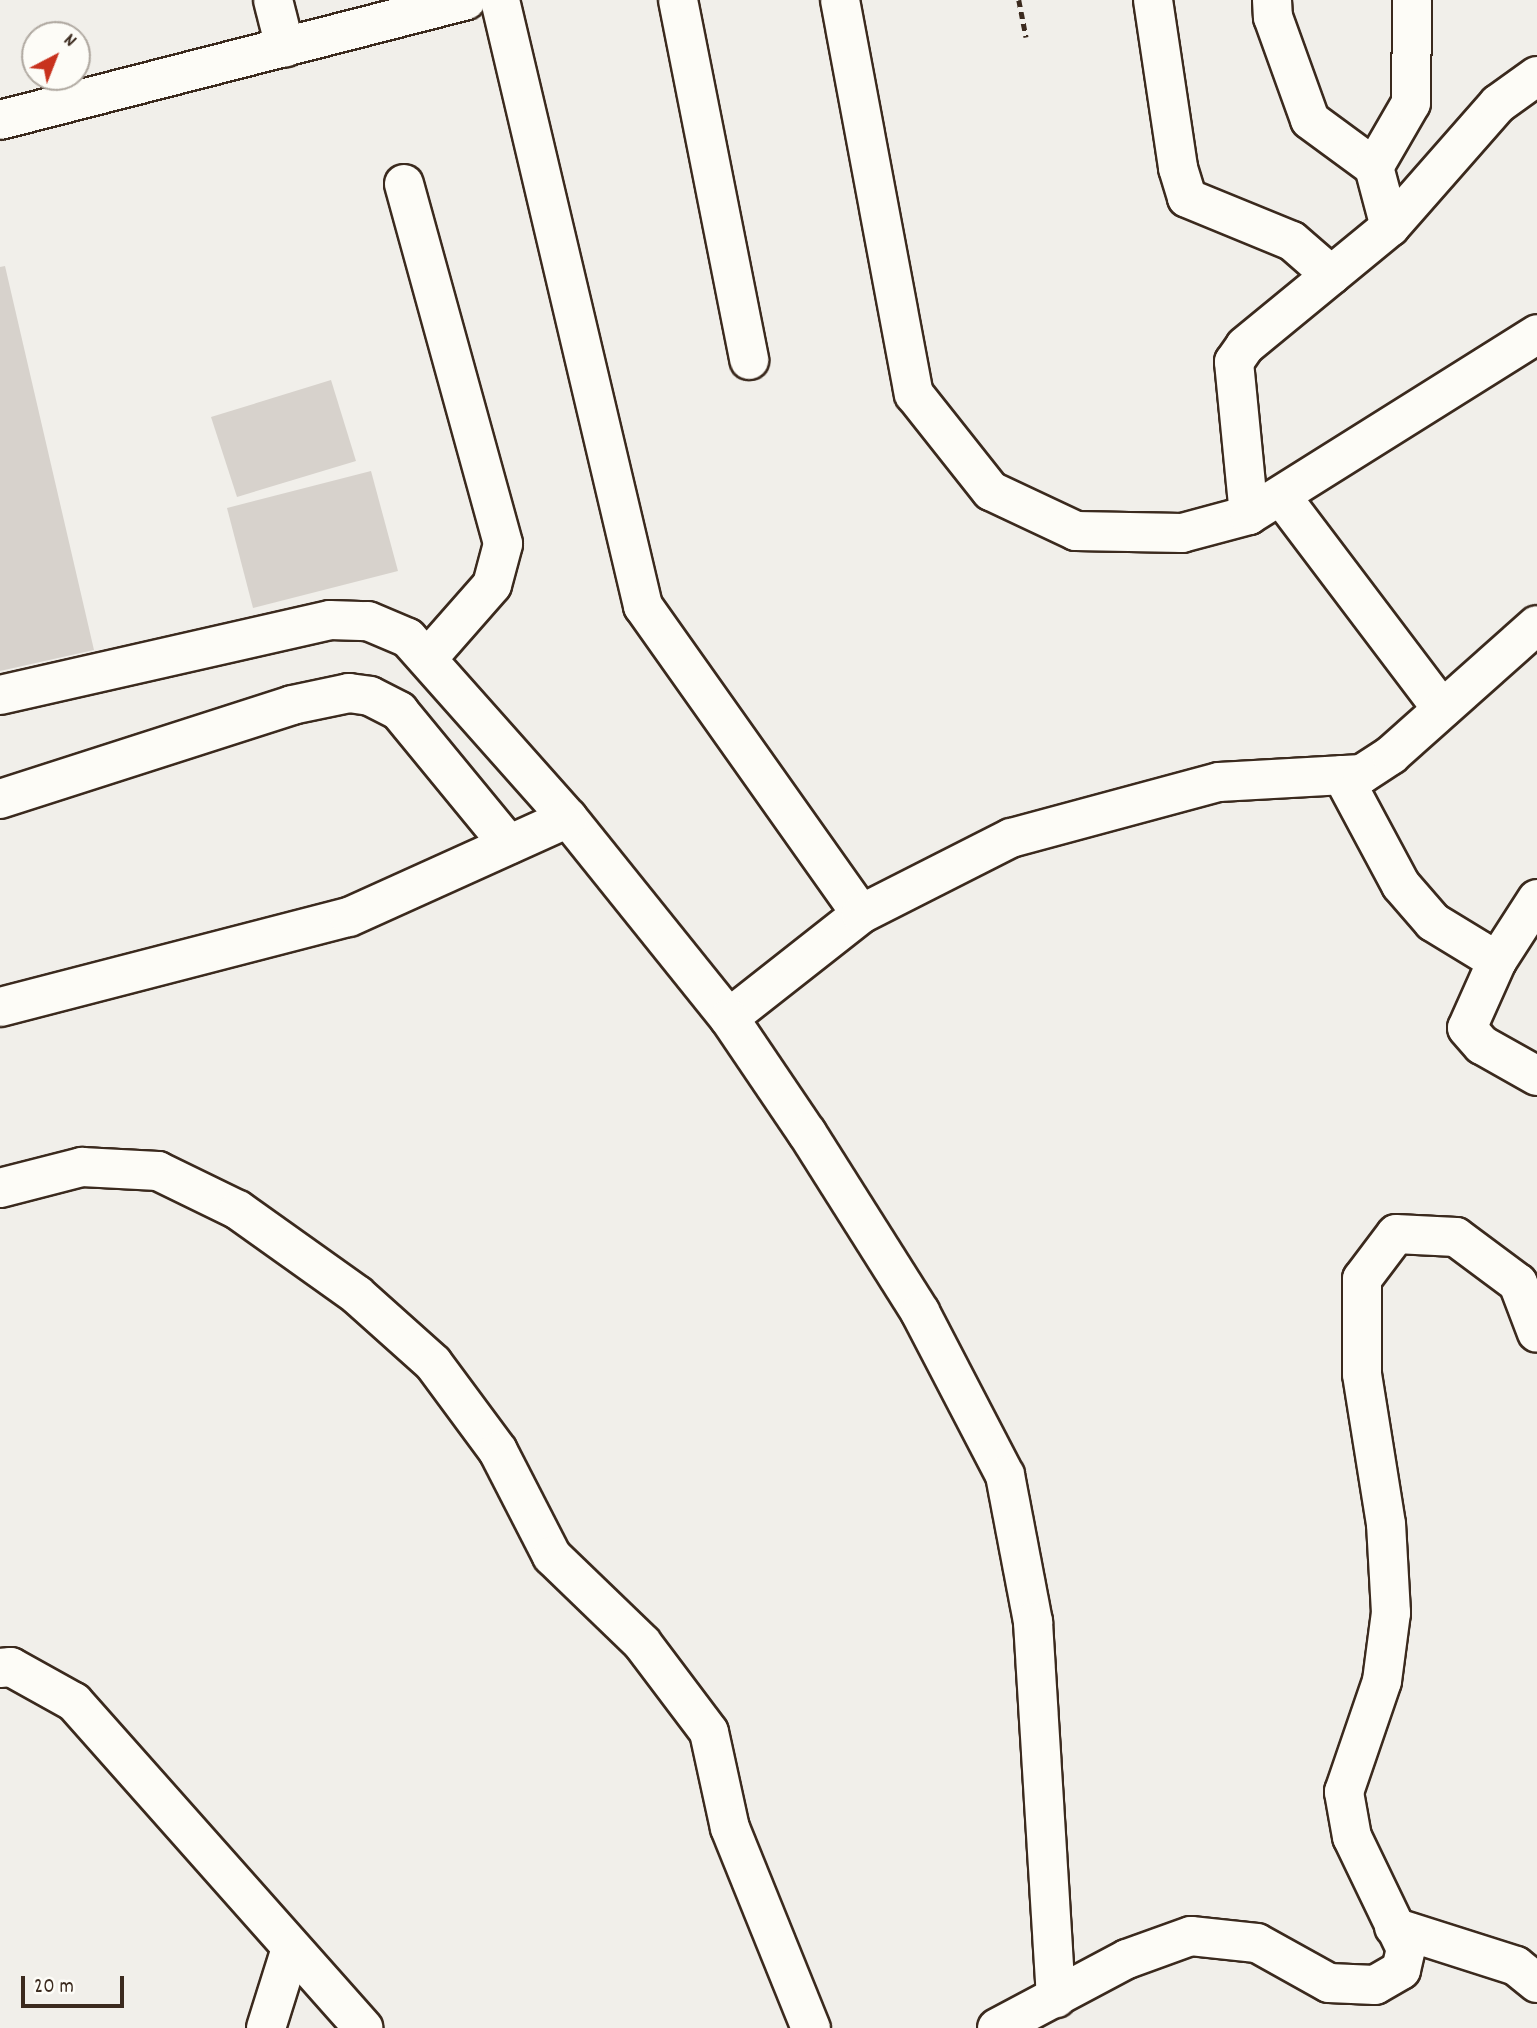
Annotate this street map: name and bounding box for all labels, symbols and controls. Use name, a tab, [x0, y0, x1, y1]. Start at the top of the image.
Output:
north arrow	[21, 21, 91, 91]
text: N	[57, 28, 82, 55]
scale bar	[24, 1962, 128, 2006]
text: 20 m	[34, 1973, 74, 2003]

